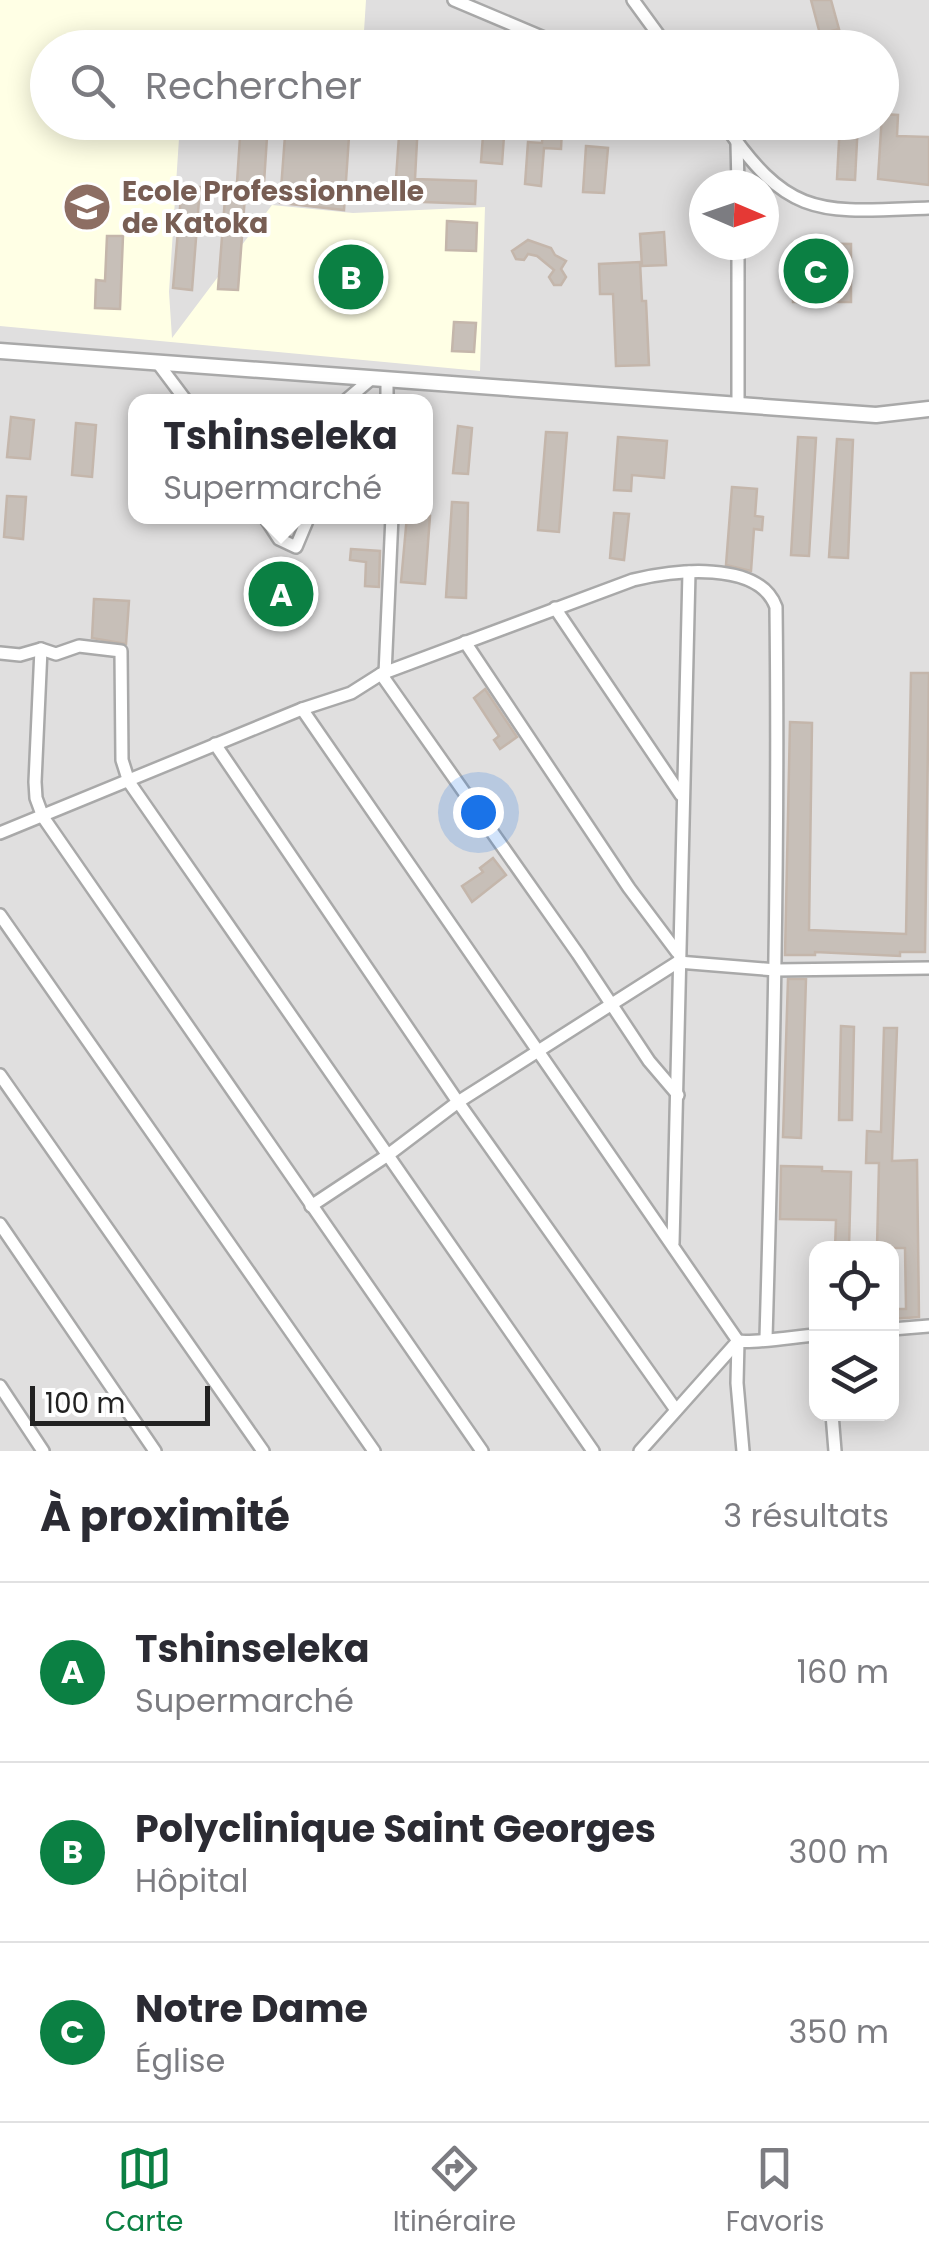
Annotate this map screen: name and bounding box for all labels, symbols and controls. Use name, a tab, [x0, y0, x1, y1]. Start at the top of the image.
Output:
search box	[30, 30, 899, 140]
icon: search	[65, 58, 120, 113]
text: Rechercher	[145, 59, 362, 112]
north arrow	[689, 170, 779, 260]
place label: Ecole Professionnelle de Katoka	[122, 172, 424, 243]
school or university icon: Ecole Professionnelle de Katoka	[61, 181, 113, 233]
pin: C	[784, 234, 848, 308]
pin: B	[318, 240, 384, 314]
popup	[128, 394, 433, 524]
text: Tshinseleka	[163, 409, 398, 462]
text: Supermarché	[163, 465, 382, 510]
pin: A	[248, 556, 314, 632]
your location	[453, 787, 504, 838]
map controls	[809, 1241, 899, 1421]
button: locate	[809, 1241, 899, 1331]
button: layers	[809, 1331, 899, 1421]
scale bar	[30, 1381, 210, 1426]
text: 100 m	[45, 1384, 125, 1423]
text: À proximité	[40, 1487, 290, 1546]
text: 3 résultats	[723, 1493, 889, 1538]
text: Tshinseleka	[135, 1622, 370, 1675]
text: A	[61, 1649, 84, 1694]
text: 160 m	[797, 1649, 889, 1694]
text: Supermarché	[135, 1678, 354, 1723]
text: Polyclinique Saint Georges	[135, 1802, 656, 1855]
text: B	[62, 1829, 83, 1874]
text: 300 m	[788, 1829, 889, 1874]
text: Hôpital	[135, 1858, 248, 1903]
text: Notre Dame	[135, 1982, 368, 2035]
text: C	[60, 2009, 85, 2054]
text: 350 m	[788, 2009, 889, 2054]
text: Église	[135, 2038, 225, 2083]
tab: Carte	[105, 2141, 183, 2243]
tab: Itinéraire	[393, 2141, 516, 2243]
tab: Favoris	[726, 2141, 824, 2243]

